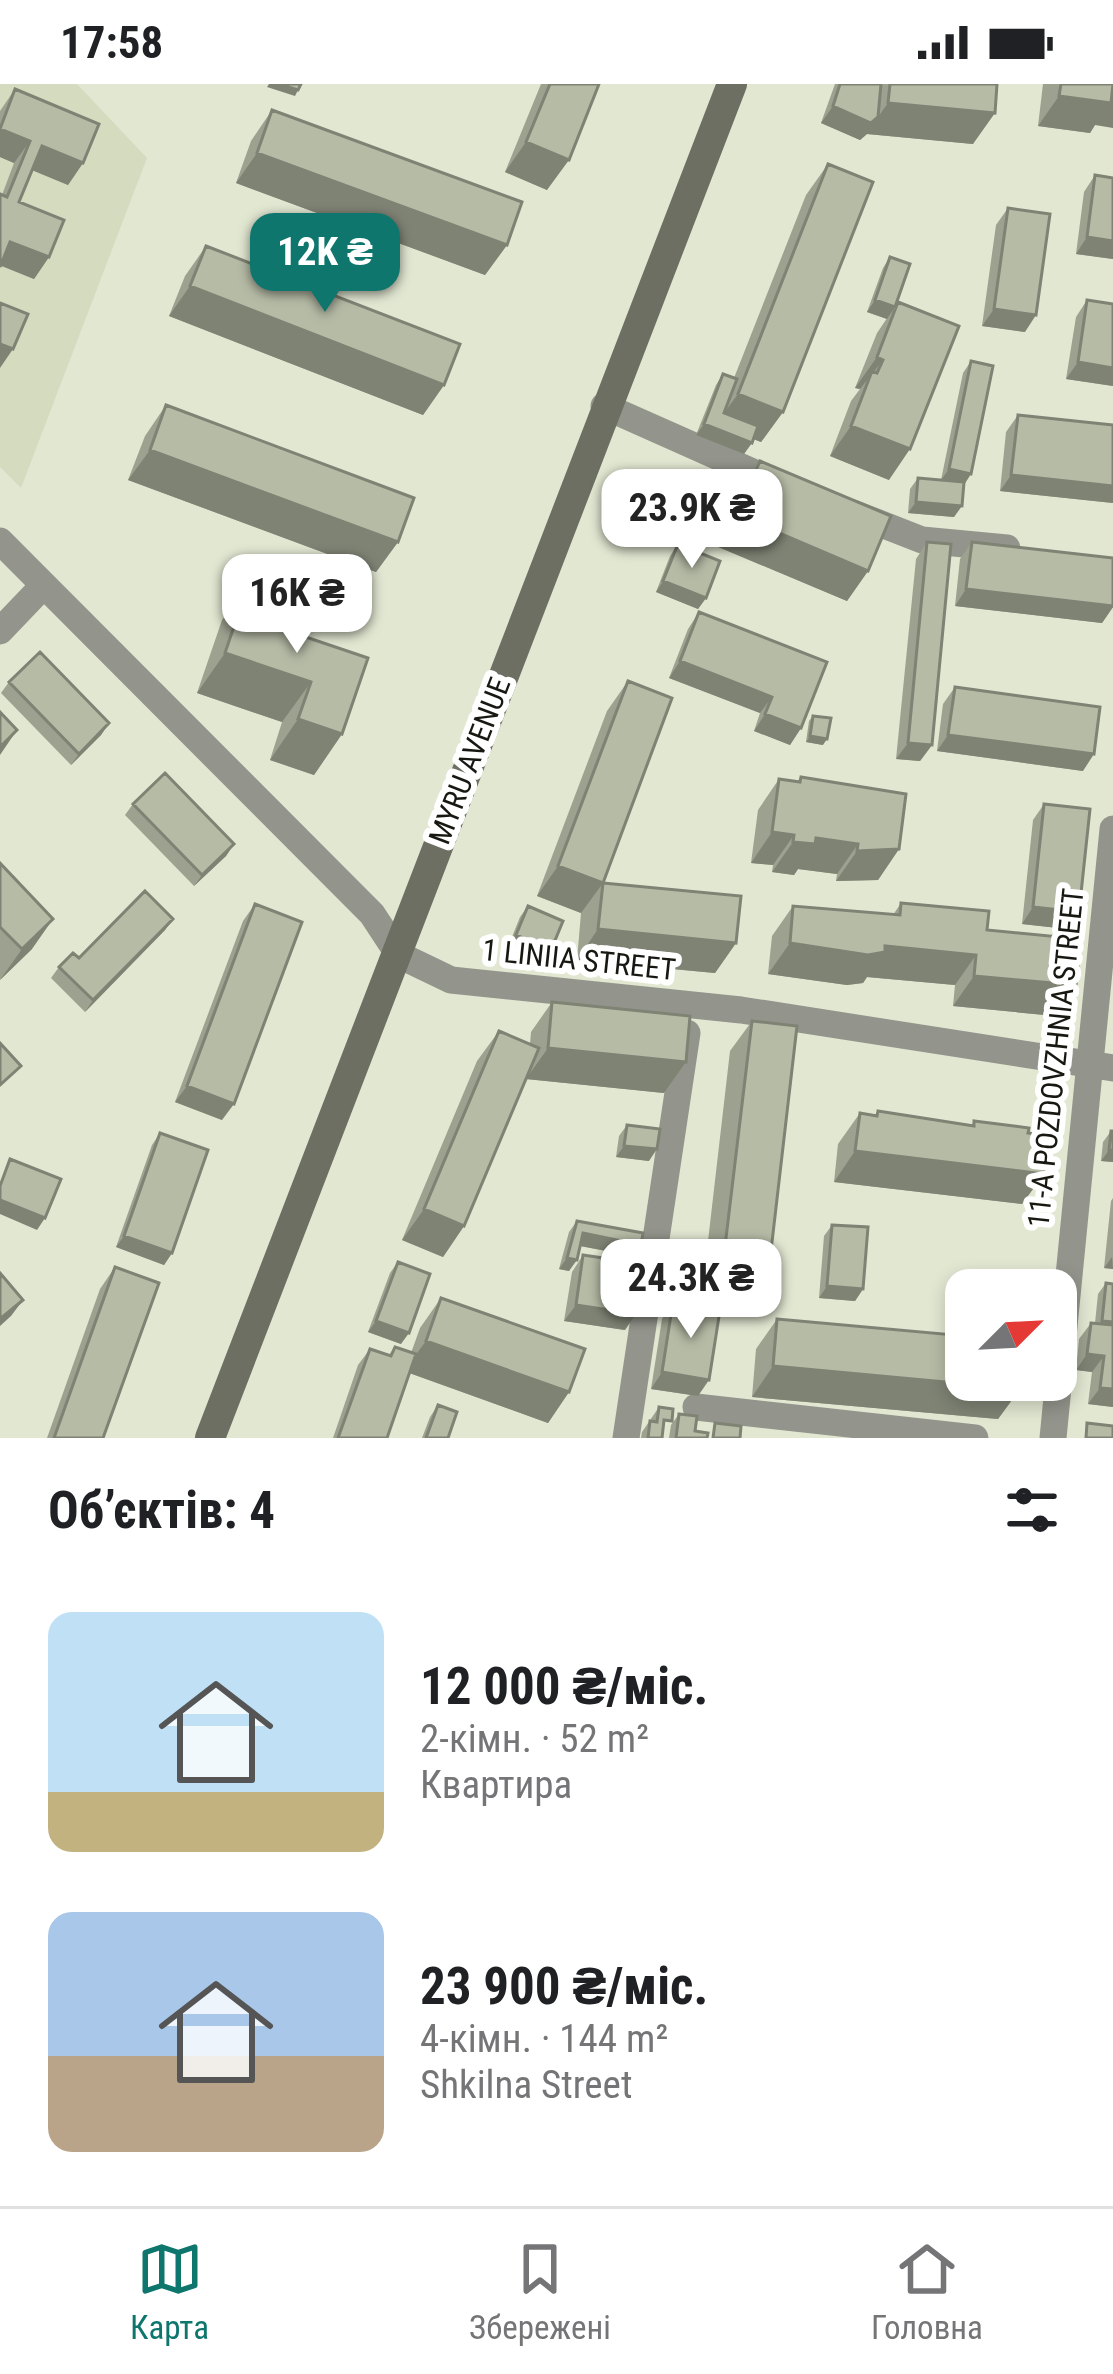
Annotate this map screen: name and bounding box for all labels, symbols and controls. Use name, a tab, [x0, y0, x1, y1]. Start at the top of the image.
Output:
text: 17:58	[60, 16, 163, 69]
pin: 12K ₴	[241, 213, 409, 315]
text: 12K ₴	[277, 229, 373, 275]
pin: 23.9K ₴	[581, 469, 803, 571]
text: 23.9K ₴	[628, 485, 756, 531]
pin: 16K ₴	[213, 554, 381, 656]
text: 16K ₴	[249, 570, 345, 616]
street label: MYRU AVENUE	[422, 673, 517, 849]
street label: 11-A POZDOVZHNIA STREET	[1020, 887, 1091, 1229]
street label: 1 LINIIA STREET	[481, 932, 678, 987]
pin: 24.3K ₴	[580, 1239, 802, 1341]
text: 24.3K ₴	[627, 1255, 755, 1301]
north arrow	[945, 1269, 1077, 1401]
map controls	[945, 1269, 1077, 1401]
icon: filters	[999, 1477, 1065, 1543]
text: Об’єктів: 4	[48, 1481, 275, 1540]
text: 12 000 ₴/міс.	[420, 1657, 708, 1716]
icon: home	[144, 1660, 288, 1804]
text: 2-кімн. · 52 m²	[420, 1716, 649, 1762]
text: Квартира	[420, 1762, 572, 1808]
text: 23 900 ₴/міс.	[420, 1957, 708, 2016]
icon: home	[144, 1960, 288, 2104]
text: 4-кімн. · 144 m²	[420, 2016, 668, 2062]
text: Shkilna Street	[420, 2062, 632, 2108]
tab: Карта	[130, 2236, 209, 2347]
tab: Збережені	[469, 2236, 611, 2347]
tab: Головна	[871, 2236, 983, 2347]

